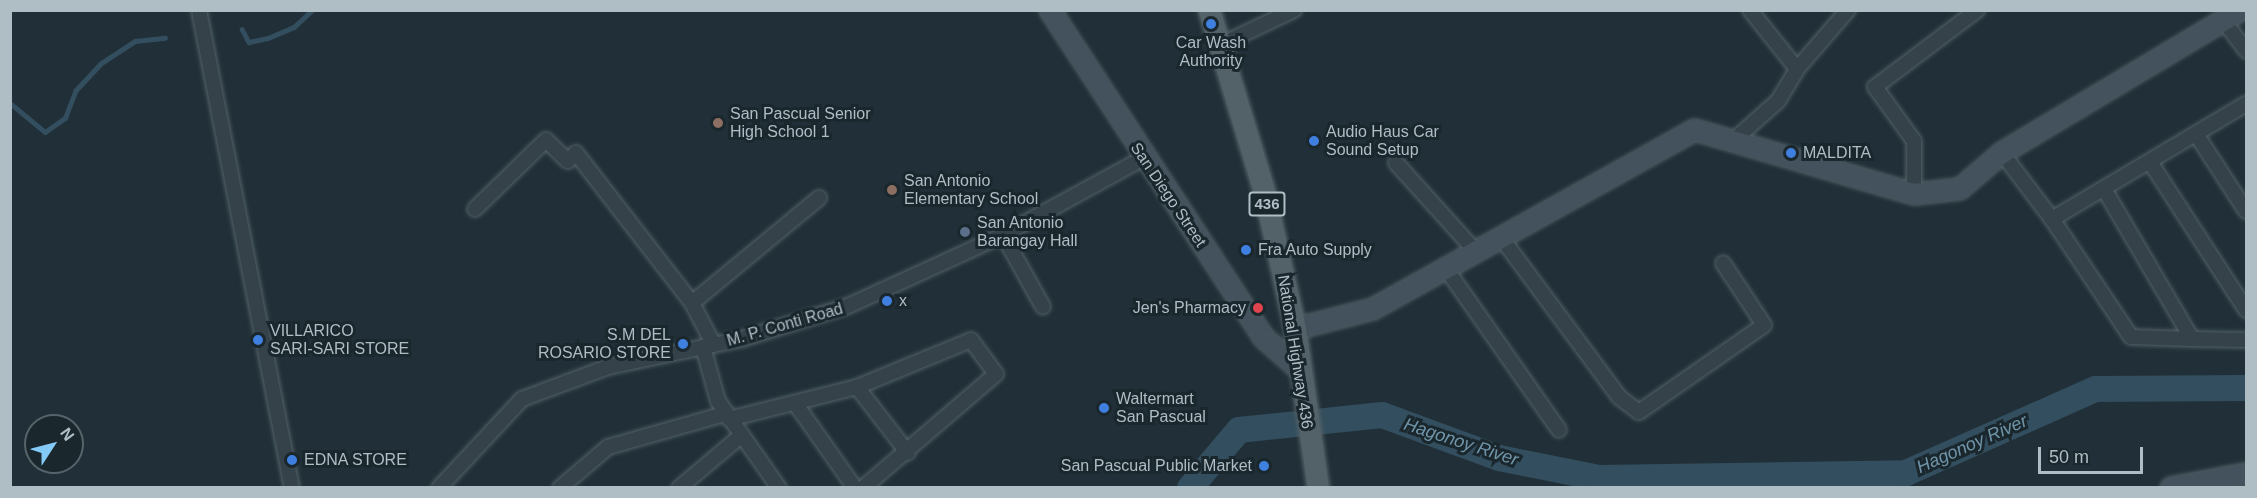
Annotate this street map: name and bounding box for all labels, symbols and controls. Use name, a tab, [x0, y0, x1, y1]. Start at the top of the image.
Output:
marker: Car Wash Authority	[1204, 17, 1218, 31]
place label: Car Wash Authority	[1176, 33, 1246, 71]
place label: San Pascual Senior High School 1	[730, 104, 871, 142]
marker: San Pascual Senior High School 1	[711, 116, 725, 130]
place label: Audio Haus Car Sound Setup	[1326, 122, 1439, 160]
marker: Audio Haus Car Sound Setup	[1307, 134, 1321, 148]
street label: San Diego Street	[1126, 139, 1210, 251]
place label: MALDITA	[1803, 143, 1871, 163]
marker: MALDITA	[1784, 146, 1798, 160]
place label: San Antonio Elementary School	[904, 171, 1038, 209]
marker: San Antonio Elementary School	[885, 183, 899, 197]
road number: 436	[1248, 192, 1286, 216]
place label: San Antonio Barangay Hall	[977, 213, 1078, 251]
marker: San Antonio Barangay Hall	[958, 225, 972, 239]
place label: Fra Auto Supply	[1258, 240, 1373, 260]
marker: Fra Auto Supply	[1239, 243, 1253, 257]
street label: National Highway 436	[1273, 274, 1317, 430]
place label: x	[899, 291, 907, 311]
marker: x	[880, 294, 894, 308]
place label: Jen's Pharmacy	[1133, 298, 1246, 318]
street label: M. P. Conti Road	[725, 299, 845, 351]
marker: Jen's Pharmacy	[1251, 301, 1265, 315]
place label: VILLARICO SARI-SARI STORE	[270, 321, 409, 359]
place label: S.M DEL ROSARIO STORE	[538, 325, 671, 363]
marker: VILLARICO SARI-SARI STORE	[251, 333, 265, 347]
marker: S.M DEL ROSARIO STORE	[676, 337, 690, 351]
place label: Waltermart San Pascual	[1116, 389, 1206, 427]
marker: Waltermart San Pascual	[1097, 401, 1111, 415]
water label: Hagonoy River	[1913, 410, 2031, 478]
water label: Hagonoy River	[1401, 413, 1521, 471]
north arrow	[24, 414, 84, 474]
text: N	[57, 425, 78, 444]
scale bar	[2041, 435, 2146, 473]
text: 50 m	[2049, 447, 2089, 467]
place label: EDNA STORE	[304, 450, 408, 470]
marker: EDNA STORE	[285, 453, 299, 467]
place label: San Pascual Public Market	[1061, 456, 1252, 476]
marker: San Pascual Public Market	[1257, 459, 1271, 473]

